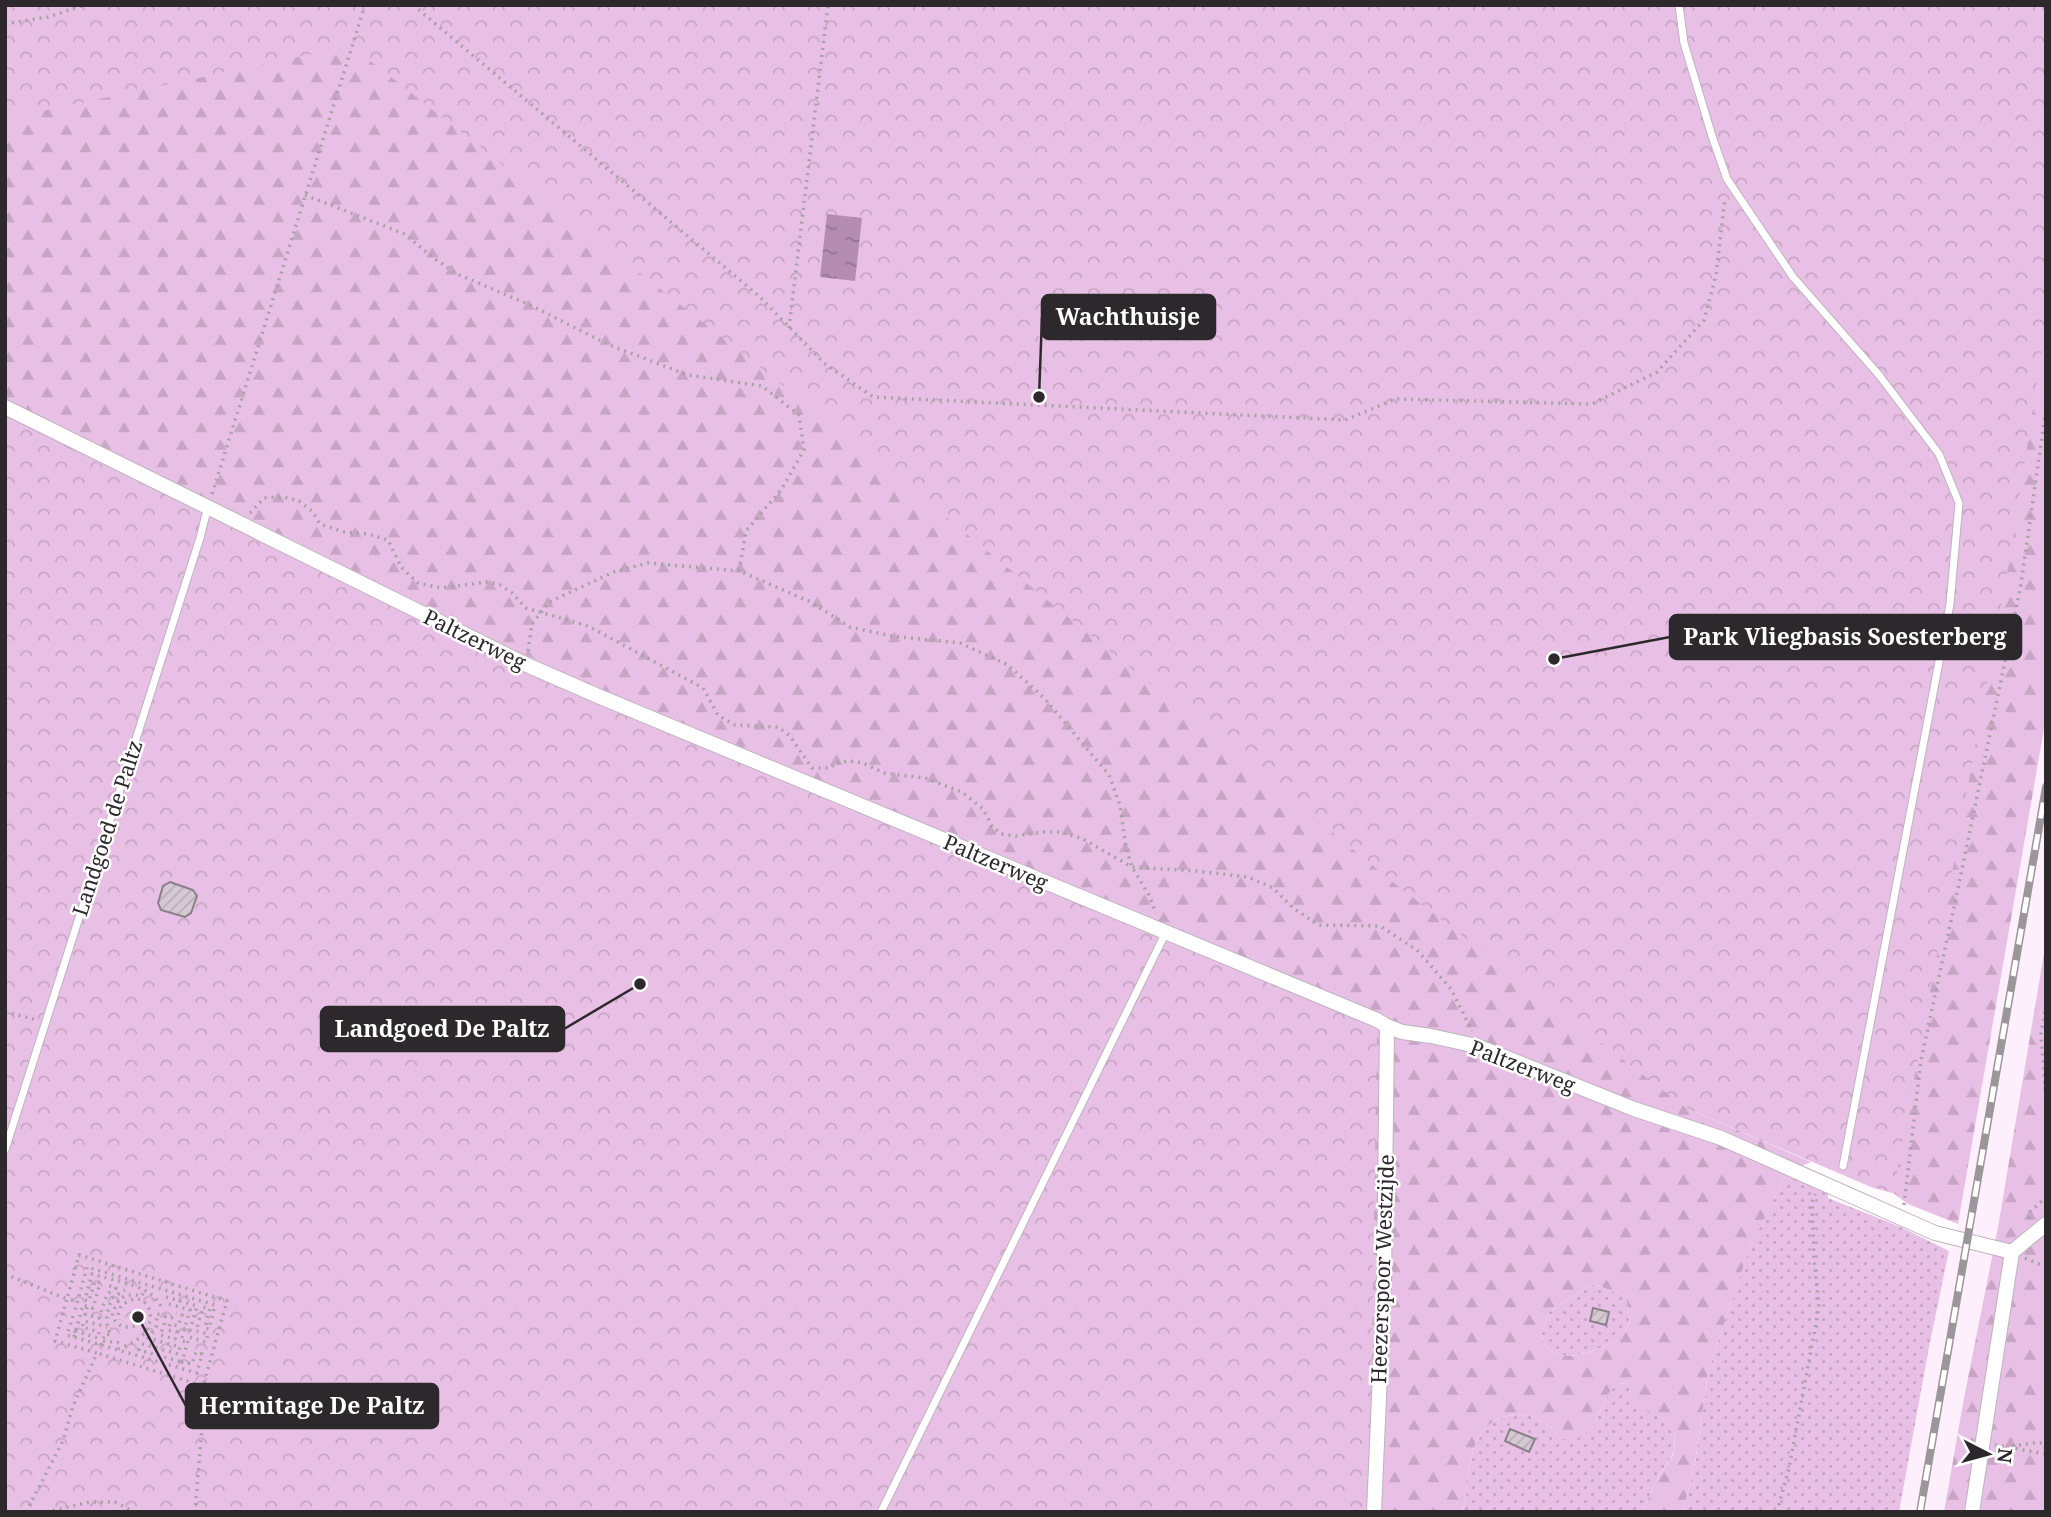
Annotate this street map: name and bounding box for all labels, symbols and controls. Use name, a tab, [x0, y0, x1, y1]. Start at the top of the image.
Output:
callout: Wachthuisje	[1042, 295, 1215, 339]
text: Wachthuisje	[1056, 300, 1200, 332]
street label: Paltzerweg	[419, 602, 532, 676]
callout: Park Vliegbasis Soesterberg	[1670, 615, 2021, 659]
text: Park Vliegbasis Soesterberg	[1683, 620, 2007, 652]
street label: Landgoed de Paltz	[65, 737, 149, 919]
street label: Paltzerweg	[939, 827, 1053, 897]
callout: Landgoed De Paltz	[321, 1007, 564, 1051]
text: Landgoed De Paltz	[334, 1012, 550, 1044]
street label: Paltzerweg	[1466, 1033, 1580, 1099]
street label: Heezerspoor Westzijde	[1364, 1154, 1400, 1384]
callout: Hermitage De Paltz	[186, 1384, 438, 1428]
text: Hermitage De Paltz	[200, 1389, 424, 1421]
north arrow	[1953, 1419, 2023, 1489]
text: N	[1991, 1447, 2019, 1465]

